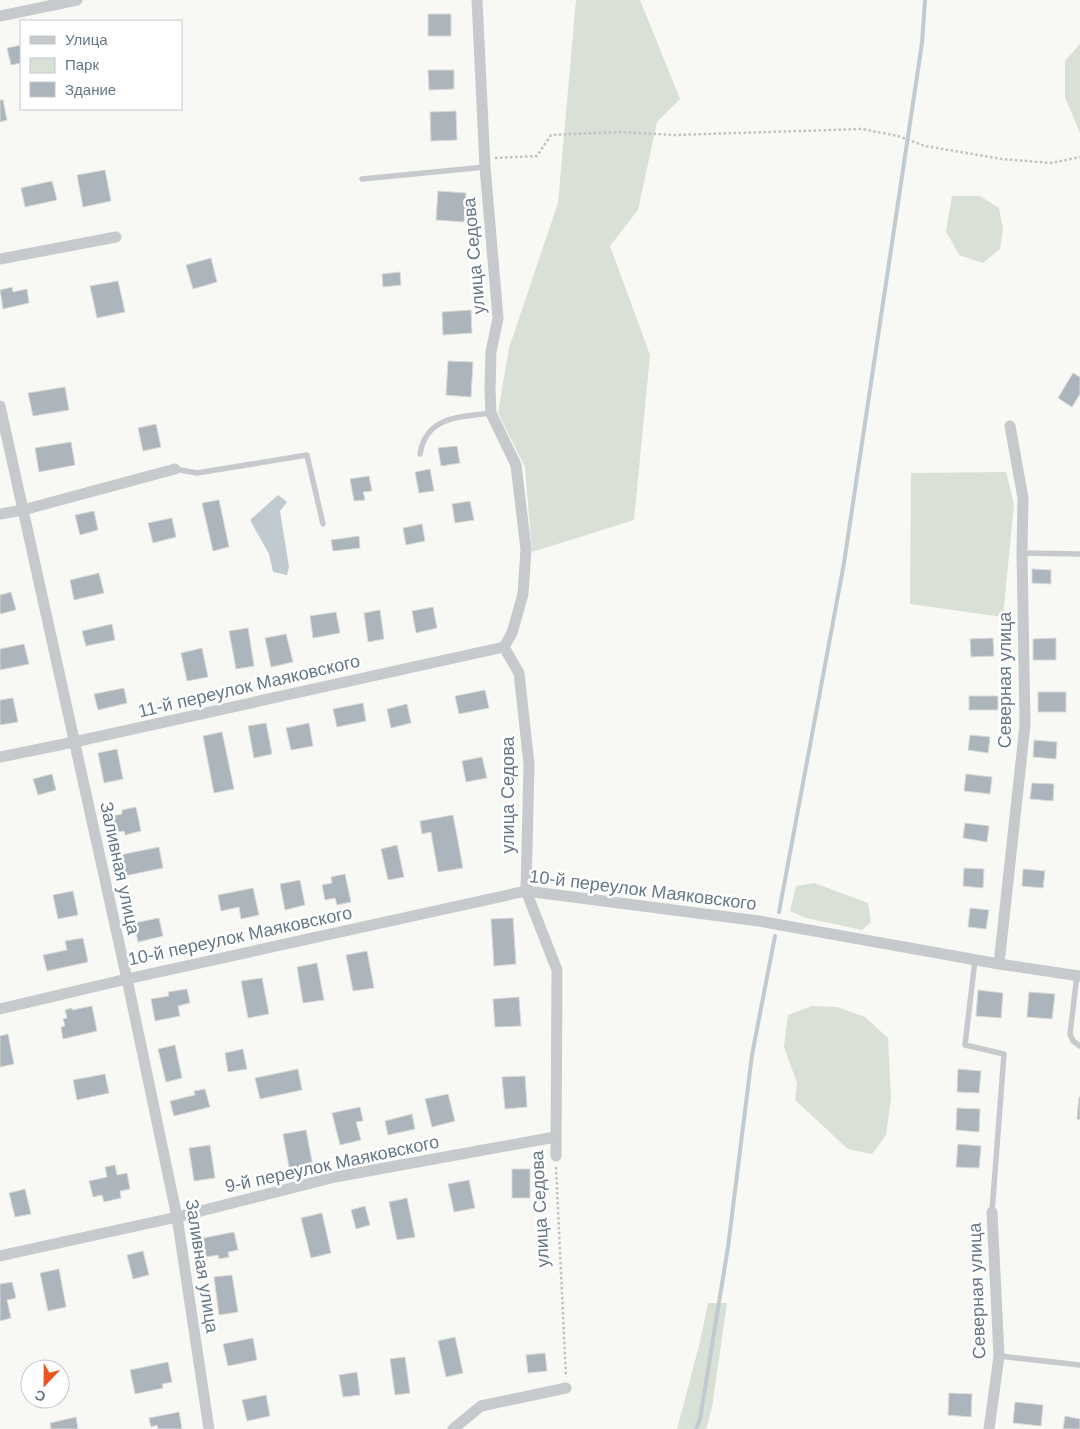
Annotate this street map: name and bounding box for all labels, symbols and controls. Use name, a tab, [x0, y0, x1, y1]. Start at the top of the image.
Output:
legend	[20, 20, 182, 110]
text: Улица	[65, 31, 108, 48]
text: Парк	[65, 56, 99, 73]
text: Здание	[65, 81, 116, 98]
street label: улица Седова	[459, 196, 489, 315]
street label: Северная улица	[995, 611, 1015, 748]
street label: 11-й переулок Маяковского	[136, 651, 362, 721]
street label: улица Седова	[498, 736, 518, 853]
street label: Заливная улица	[96, 800, 144, 937]
street label: 10-й переулок Маяковского	[528, 866, 758, 914]
street label: 10-й переулок Маяковского	[126, 902, 354, 970]
street label: 9-й переулок Маяковского	[223, 1132, 441, 1196]
street label: улица Седова	[527, 1149, 553, 1268]
street label: Заливная улица	[182, 1198, 223, 1335]
street label: Северная улица	[965, 1221, 989, 1360]
north arrow	[20, 1359, 70, 1409]
text: С	[32, 1387, 48, 1405]

